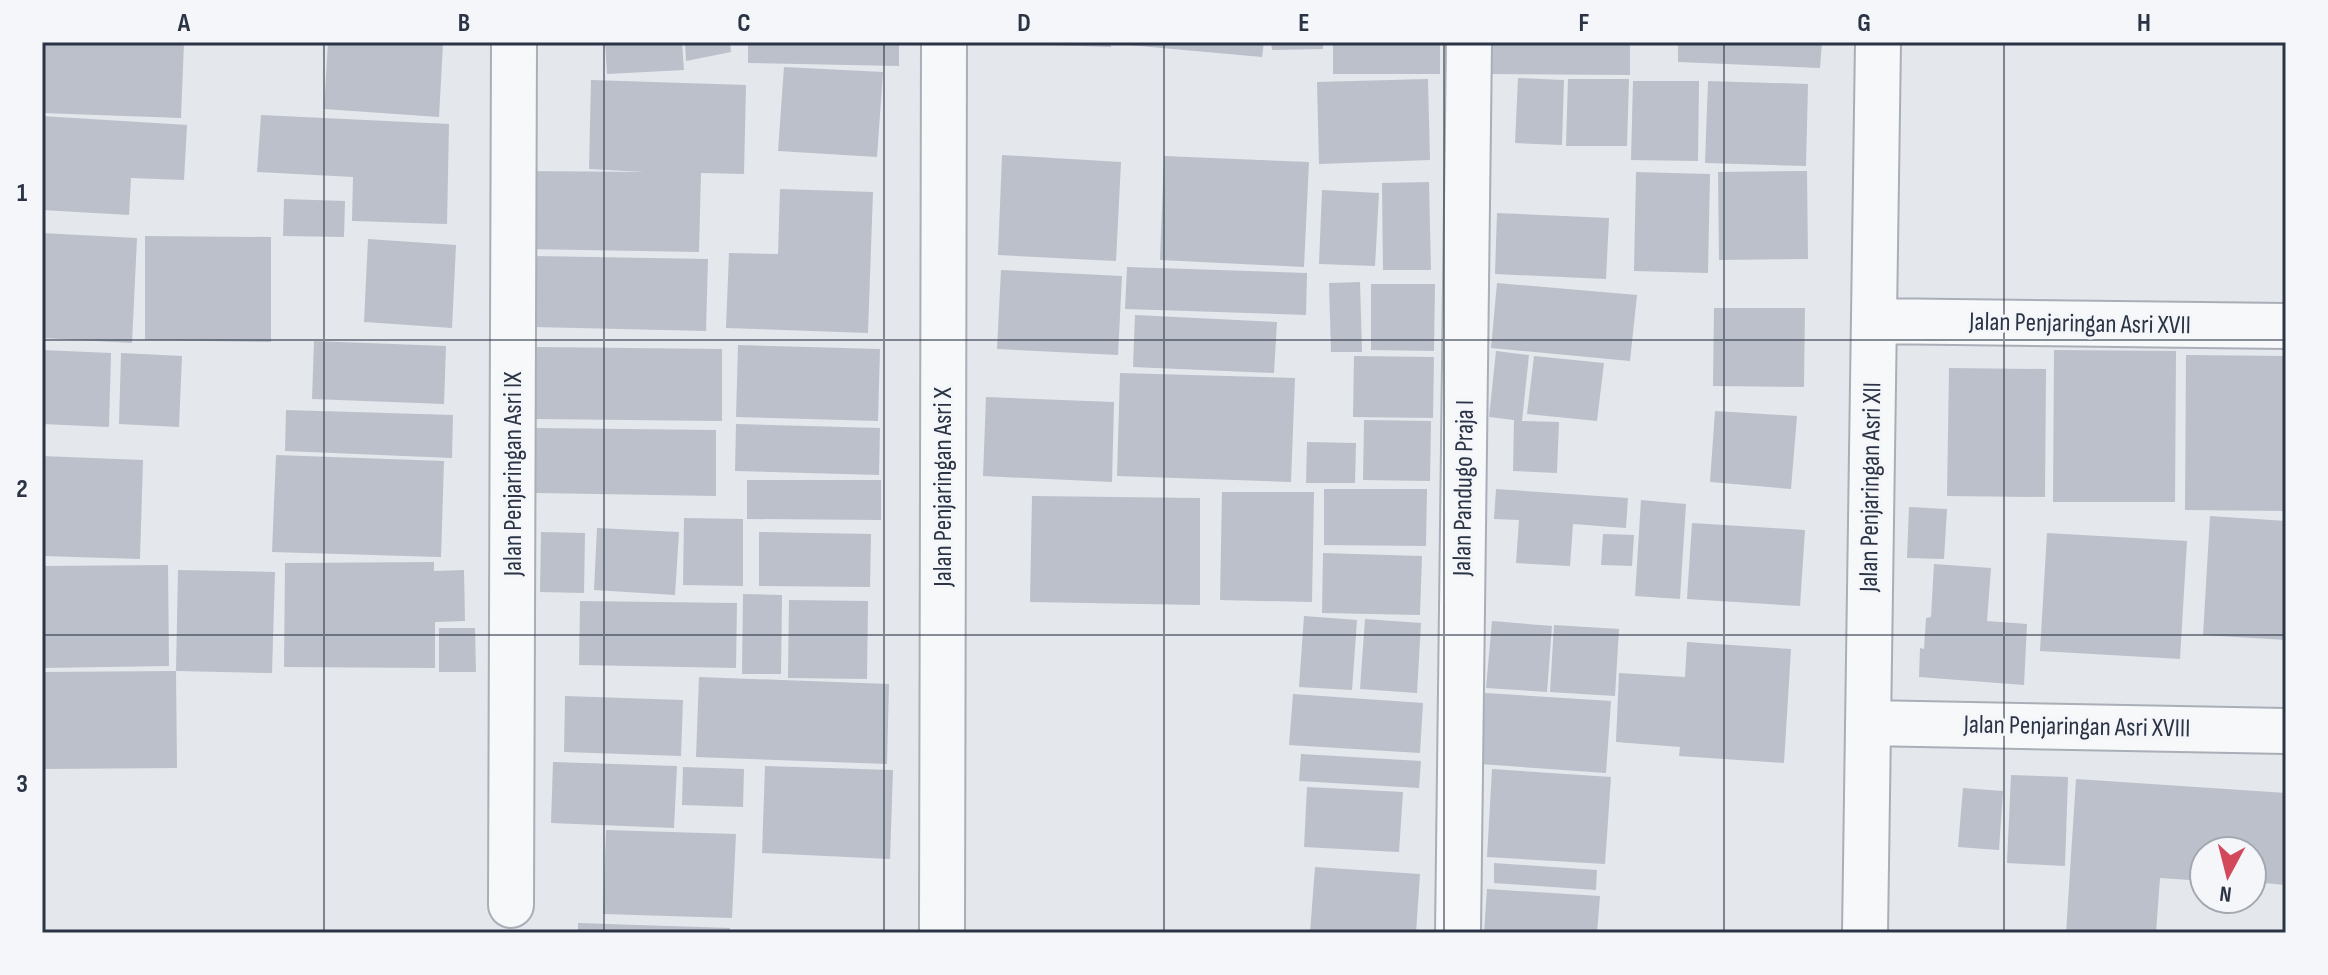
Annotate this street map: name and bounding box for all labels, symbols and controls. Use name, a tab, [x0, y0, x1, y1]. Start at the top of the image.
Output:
text: A	[177, 8, 191, 39]
text: B	[458, 8, 470, 39]
text: C	[737, 8, 751, 39]
text: D	[1017, 8, 1031, 39]
text: E	[1298, 8, 1310, 39]
text: F	[1579, 8, 1590, 39]
text: G	[1857, 8, 1871, 39]
text: H	[2137, 8, 2151, 39]
text: 1	[17, 178, 27, 209]
street label: Jalan Penjaringan Asri XVII	[1968, 307, 2191, 341]
street label: Jalan Penjaringan Asri IX	[498, 372, 529, 577]
street label: Jalan Penjaringan Asri XII	[1854, 382, 1888, 593]
street label: Jalan Penjaringan Asri X	[928, 387, 959, 588]
street label: Jalan Pandugo Praja I	[1447, 400, 1481, 577]
text: 2	[16, 474, 28, 505]
street label: Jalan Penjaringan Asri XVIII	[1962, 710, 2191, 744]
text: 3	[16, 769, 28, 800]
north arrow	[2188, 835, 2268, 915]
text: N	[2218, 879, 2233, 907]

